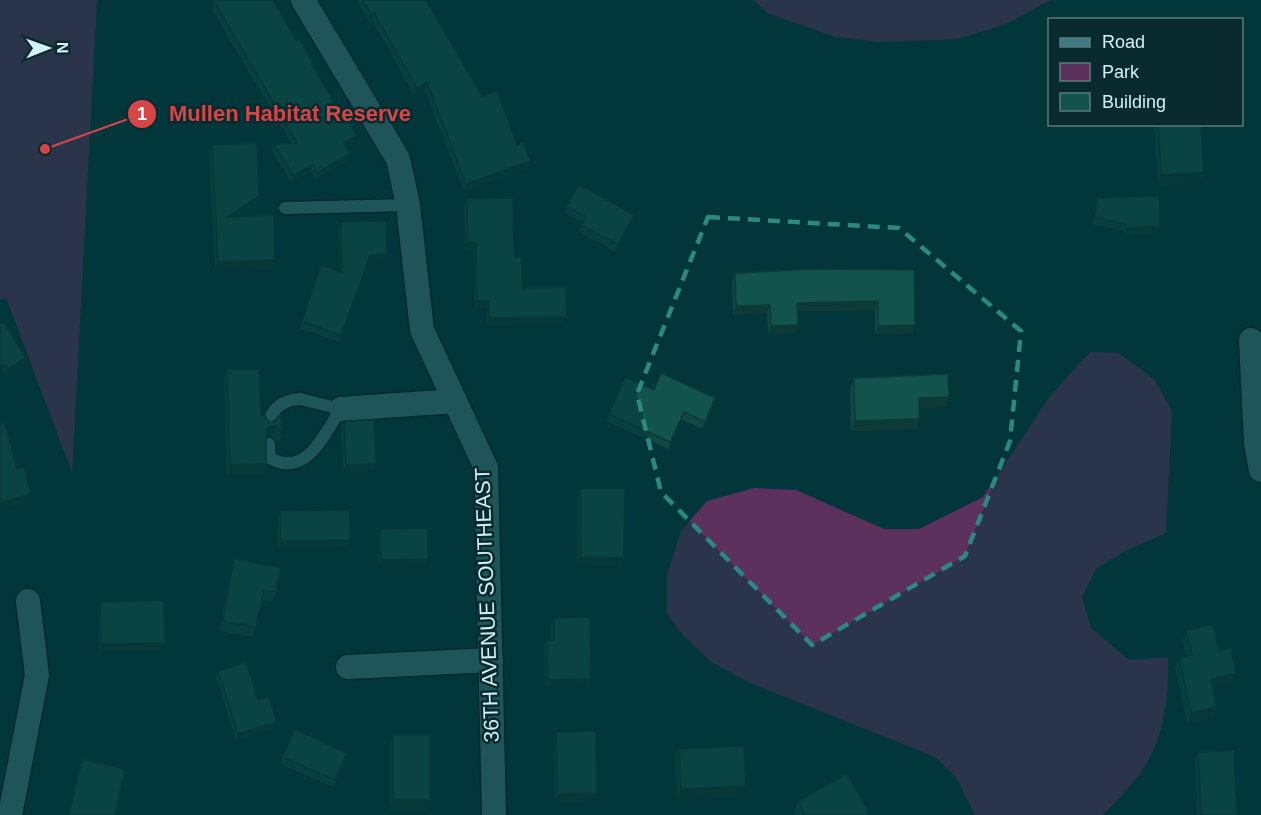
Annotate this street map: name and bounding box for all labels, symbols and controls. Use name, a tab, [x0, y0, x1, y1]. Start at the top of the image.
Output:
north arrow	[18, 18, 78, 78]
legend	[1048, 18, 1243, 126]
text: Road	[1102, 32, 1145, 52]
text: N	[54, 42, 71, 54]
text: Park	[1102, 62, 1140, 82]
text: Building	[1102, 92, 1166, 112]
callout: Mullen Habitat Reserve	[127, 94, 423, 134]
text: Mullen Habitat Reserve	[169, 101, 411, 126]
text: 1	[137, 104, 147, 124]
street label: 36TH AVENUE SOUTHEAST	[470, 467, 503, 743]

